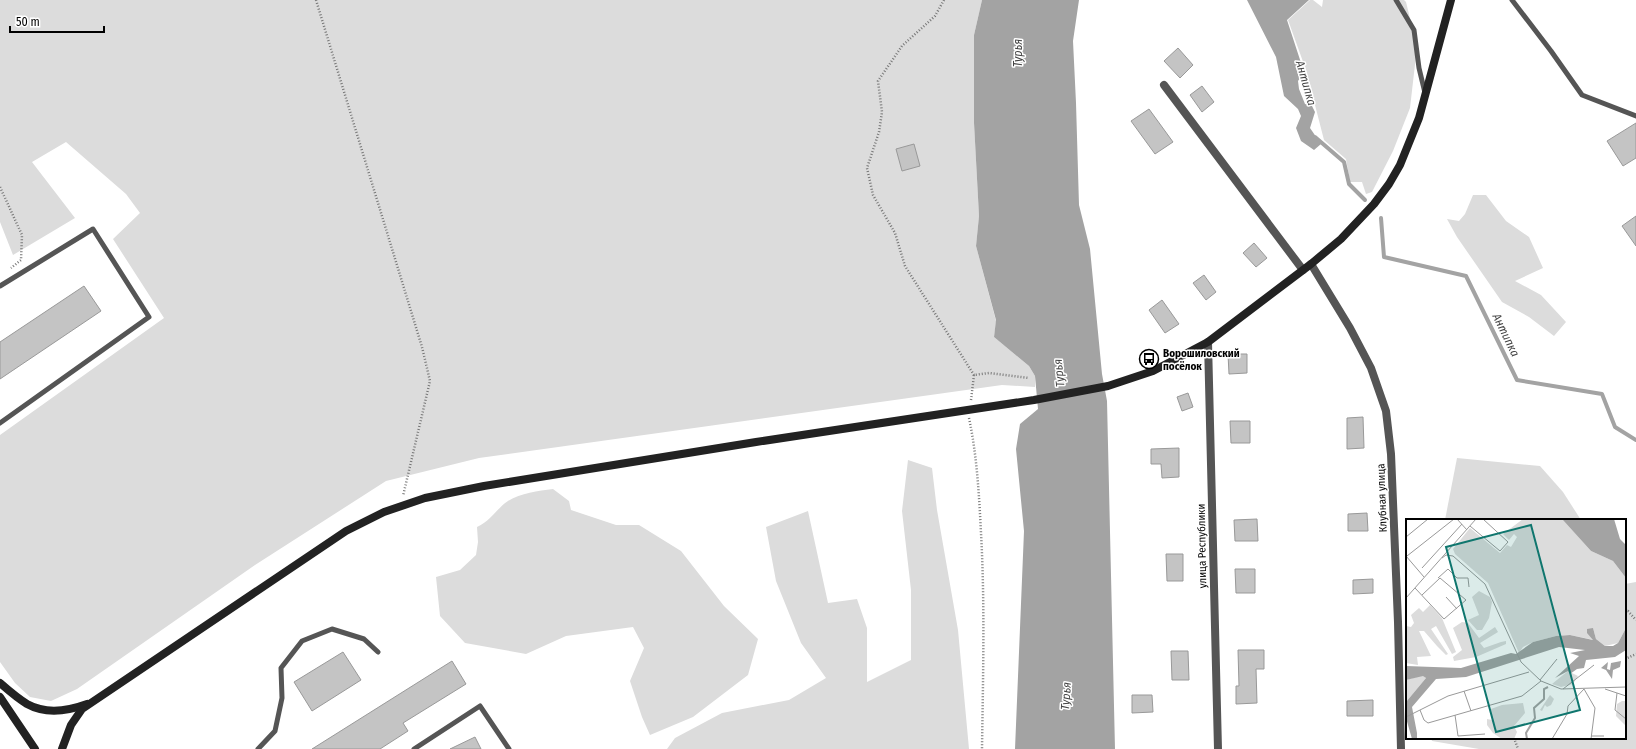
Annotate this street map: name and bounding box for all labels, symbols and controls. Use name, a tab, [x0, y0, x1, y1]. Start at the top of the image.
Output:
scale bar	[10, 8, 104, 34]
text: 50 m	[16, 15, 40, 29]
water label: Турья	[1011, 39, 1025, 67]
water label: Антипка	[1293, 58, 1319, 107]
water label: Антипка	[1489, 310, 1522, 359]
place label: Ворошиловский посёлок	[1163, 347, 1240, 373]
bus stop icon: Ворошиловский посёлок	[1138, 348, 1160, 370]
water label: Турья	[1051, 358, 1067, 388]
street label: Клубная улица	[1374, 463, 1390, 533]
street label: улица Республики	[1195, 503, 1209, 588]
inset map	[1406, 519, 1626, 739]
water label: Турья	[1058, 681, 1074, 711]

